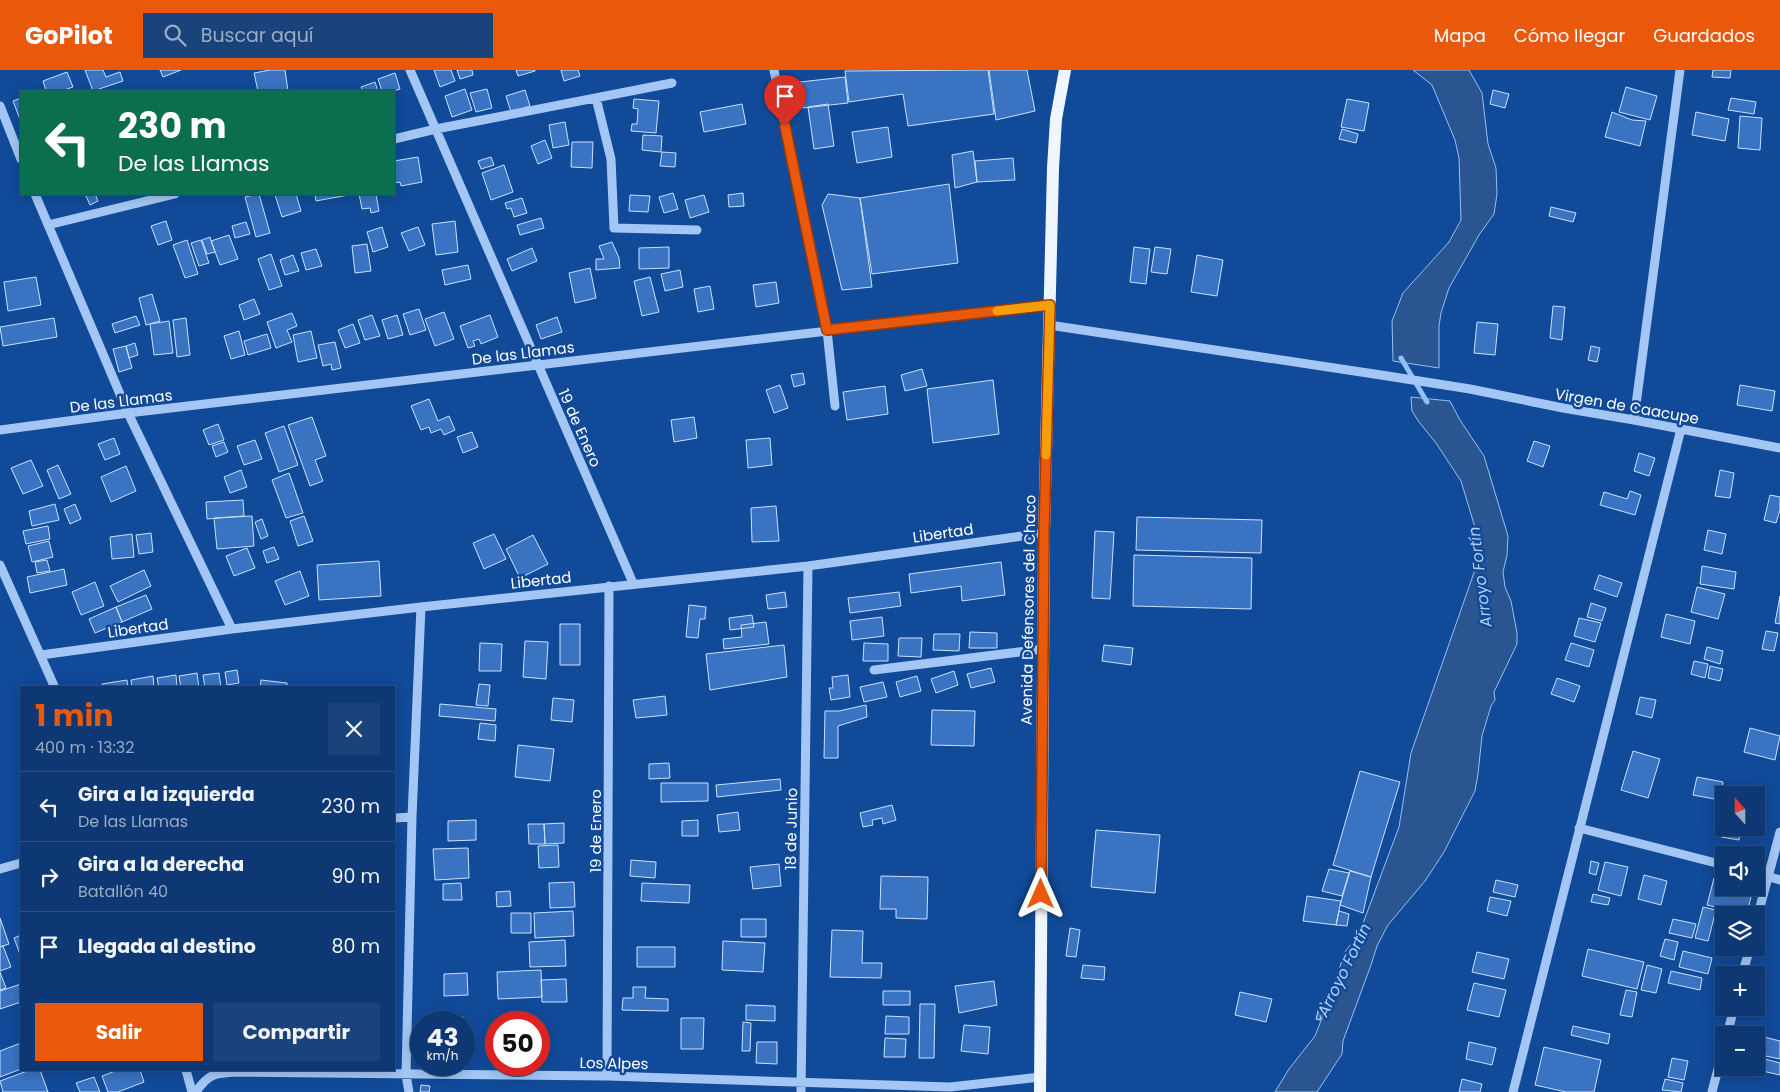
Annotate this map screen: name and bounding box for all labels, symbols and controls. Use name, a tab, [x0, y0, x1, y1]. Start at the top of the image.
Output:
search box	[143, 13, 493, 58]
text: GoPilot	[25, 19, 113, 52]
icon: search	[161, 21, 189, 49]
text: Buscar aquí	[201, 22, 314, 49]
text: Mapa	[1434, 23, 1486, 48]
text: Cómo llegar	[1514, 23, 1625, 48]
text: Guardados	[1653, 23, 1755, 48]
pin	[764, 75, 806, 126]
icon: arrive	[771, 82, 799, 110]
text: 230 m	[118, 101, 226, 150]
icon: left	[35, 110, 100, 175]
text: De las Llamas	[118, 148, 270, 179]
street label: De las Llamas	[470, 336, 576, 370]
street label: Virgen de Caacupe	[1553, 383, 1701, 429]
street label: De las Llamas	[68, 384, 174, 418]
street label: 19 de Enero	[553, 386, 607, 470]
street label: Avenida Defensores del Chaco	[1015, 495, 1041, 725]
street label: Libertad	[911, 518, 975, 548]
water label: Arroyo Fortín	[1462, 525, 1498, 630]
street label: Libertad	[510, 566, 572, 594]
street label: Libertad	[106, 613, 170, 643]
text: 1 min	[35, 694, 113, 737]
button: close	[328, 703, 380, 755]
text: 400 m · 13:32	[35, 736, 134, 759]
text: Gira a la izquierda	[78, 781, 255, 808]
north arrow	[1715, 786, 1765, 836]
map controls	[1715, 786, 1765, 1076]
street label: 18 de Junio	[780, 788, 802, 870]
street label: 19 de Enero	[585, 789, 606, 873]
icon: left	[35, 793, 63, 821]
text: 230 m	[321, 793, 380, 820]
text: De las Llamas	[78, 810, 188, 833]
button: sound	[1715, 846, 1765, 896]
text: Gira a la derecha	[78, 851, 244, 878]
icon: right	[35, 863, 63, 891]
text: 90 m	[331, 863, 380, 890]
position arrow	[1014, 867, 1066, 919]
text: Batallón 40	[78, 880, 168, 903]
button: layers	[1715, 906, 1765, 956]
water label: Arroyo Fortín	[1311, 919, 1377, 1021]
icon: arrive	[35, 933, 63, 961]
text: Llegada al destino	[78, 933, 256, 960]
text: 80 m	[331, 933, 380, 960]
button: +	[1715, 966, 1765, 1016]
button: Salir	[35, 1003, 203, 1061]
button: Compartir	[213, 1003, 380, 1061]
speed limit sign: 50	[485, 1011, 550, 1076]
text: 43	[426, 1020, 459, 1055]
button: −	[1715, 1026, 1765, 1076]
text: km/h	[427, 1047, 458, 1064]
street label: Los Alpes	[579, 1052, 649, 1074]

